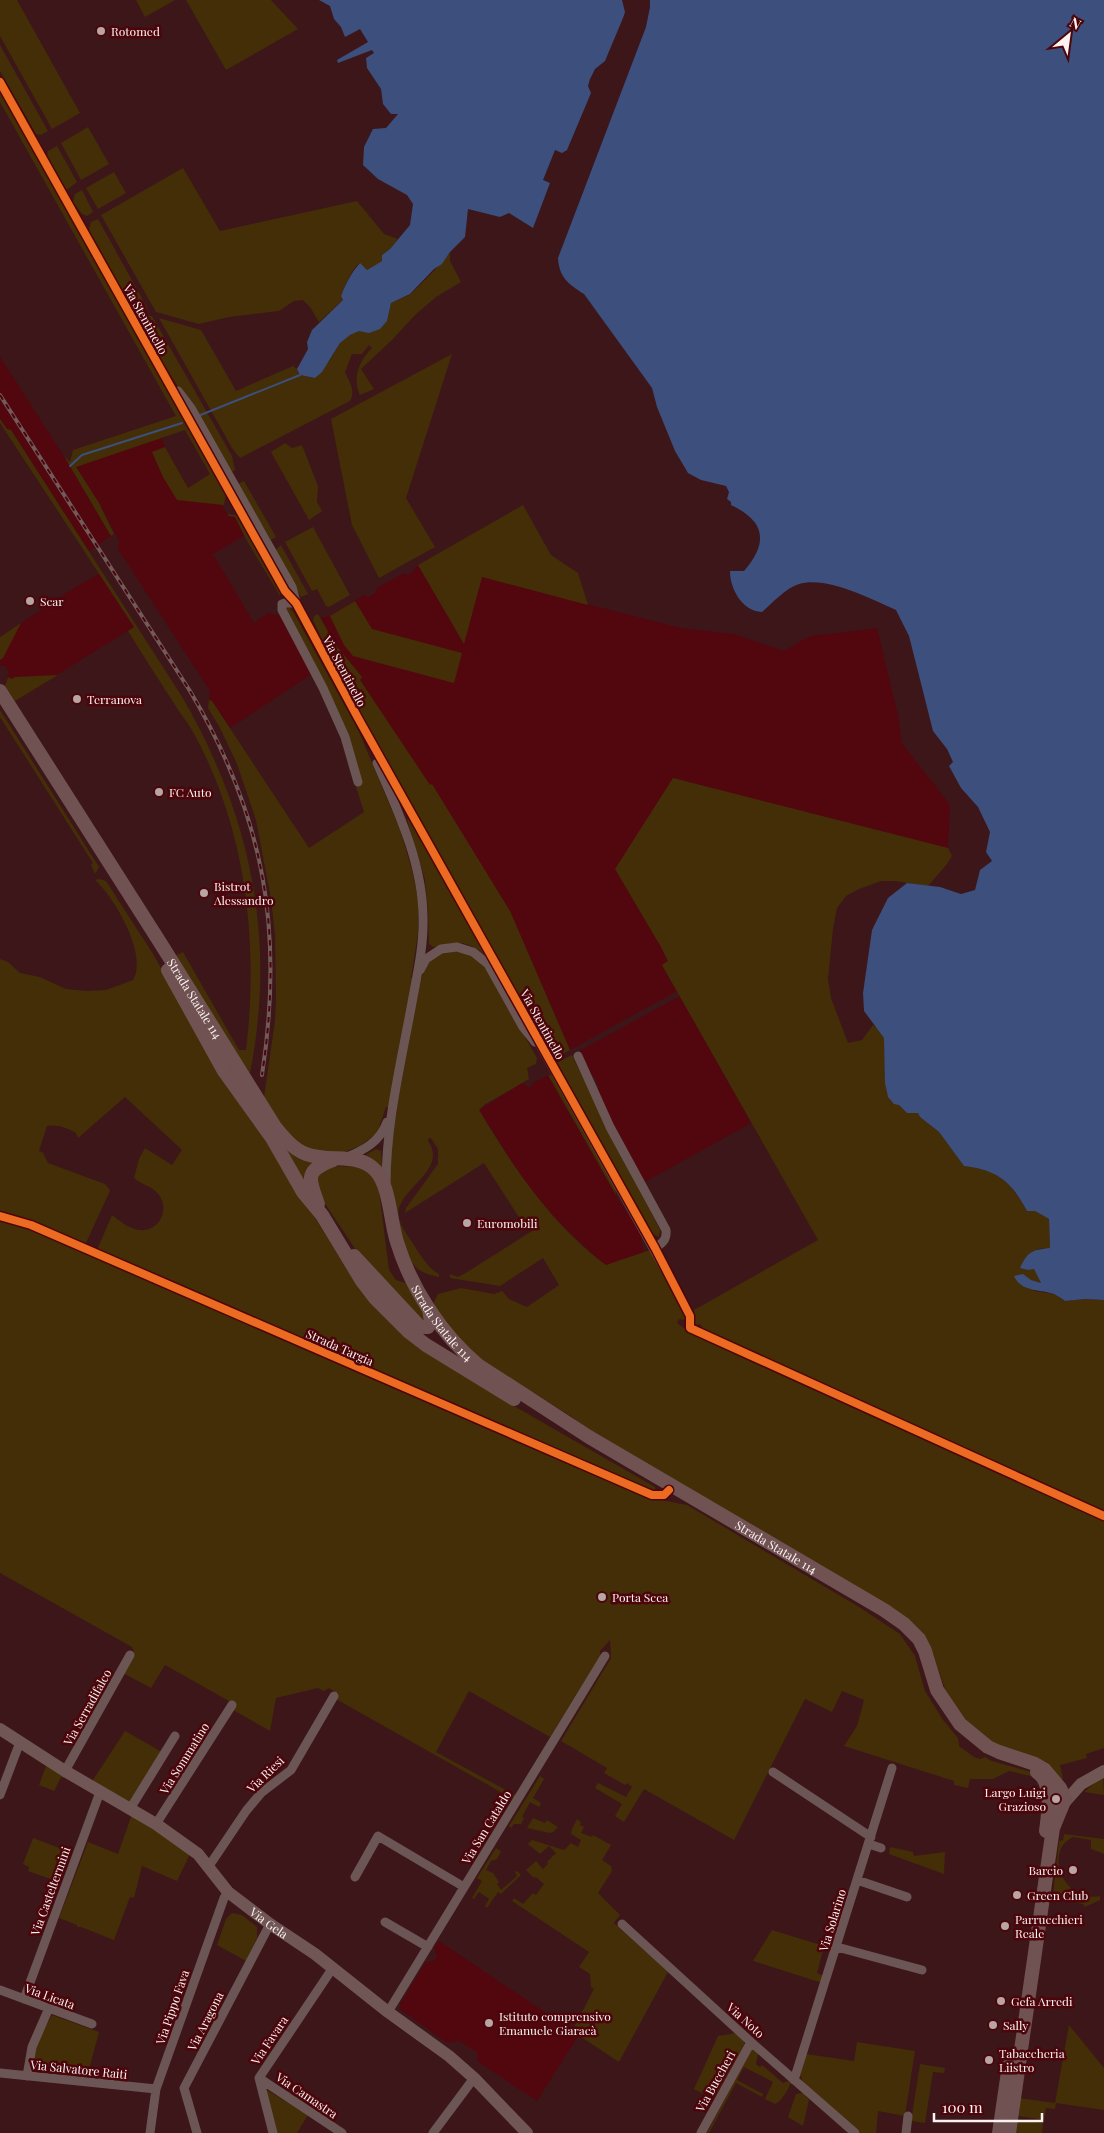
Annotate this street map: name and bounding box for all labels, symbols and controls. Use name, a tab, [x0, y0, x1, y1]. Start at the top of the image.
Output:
north arrow	[1044, 10, 1094, 60]
text: N	[1067, 12, 1085, 34]
place label: Rotomed	[111, 23, 160, 39]
marker: Rotomed	[95, 25, 107, 37]
street label: Via Stentinello	[120, 280, 172, 357]
place label: Scar	[40, 593, 64, 609]
marker: Scar	[24, 595, 36, 607]
street label: Via Stentinello	[319, 632, 371, 709]
place label: Terranova	[87, 691, 142, 707]
marker: Terranova	[71, 693, 83, 705]
place label: FC Auto	[169, 784, 212, 800]
marker: FC Auto	[153, 786, 165, 798]
place label: Bistrot Alessandro	[213, 878, 274, 908]
marker: Bistrot Alessandro	[198, 887, 210, 899]
street label: Strada Statale 114	[164, 955, 226, 1042]
street label: Via Stentinello	[517, 985, 569, 1062]
place label: Euromobili	[477, 1215, 538, 1231]
marker: Euromobili	[461, 1217, 473, 1229]
street label: Strada Statale 114	[408, 1282, 476, 1365]
street label: Strada Targia	[304, 1325, 376, 1369]
street label: Strada Statale 114	[733, 1517, 820, 1577]
place label: Porta Scea	[612, 1589, 668, 1605]
marker: Porta Scea	[596, 1591, 608, 1603]
street label: Via Serradifalco	[59, 1666, 115, 1749]
street label: Via Sommatino	[155, 1719, 213, 1798]
street label: Via Riesi	[242, 1752, 287, 1796]
place label: Largo Luigi Grazioso	[984, 1784, 1046, 1814]
street label: Via San Cataldo	[457, 1787, 515, 1868]
marker: Largo Luigi Grazioso	[1050, 1793, 1062, 1805]
street label: Via Casteltermini	[26, 1844, 74, 1939]
place label: Barcio	[1029, 1862, 1063, 1878]
marker: Barcio	[1067, 1864, 1079, 1876]
street label: Via Solarino	[815, 1886, 849, 1954]
place label: Green Club	[1027, 1887, 1088, 1903]
marker: Green Club	[1011, 1889, 1023, 1901]
street label: Via Gela	[246, 1903, 291, 1942]
place label: Parrucchieri Reale	[1015, 1911, 1083, 1941]
marker: Parrucchieri Reale	[999, 1920, 1011, 1932]
street label: Via Pippo Fava	[151, 1968, 192, 2047]
street label: Via Licata	[22, 1979, 77, 2012]
street label: Via Aragona	[183, 1989, 227, 2054]
place label: Gefa Arredi	[1011, 1993, 1073, 2009]
marker: Gefa Arredi	[995, 1995, 1007, 2007]
street label: Via Noto	[723, 1998, 768, 2041]
place label: Istituto comprensivo Emanuele Giaracà	[499, 2008, 611, 2038]
street label: Via Favara	[246, 2013, 291, 2068]
marker: Istituto comprensivo Emanuele Giaracà	[483, 2017, 495, 2029]
place label: Sally	[1003, 2017, 1028, 2033]
marker: Sally	[987, 2019, 999, 2031]
place label: Tabaccheria Liistro	[999, 2045, 1065, 2075]
street label: Via Buccheri	[691, 2047, 739, 2115]
marker: Tabaccheria Liistro	[983, 2054, 995, 2066]
street label: Via Salvatore Raiti	[29, 2056, 129, 2082]
street label: Via Camastra	[272, 2068, 341, 2122]
scale bar	[934, 2090, 1042, 2122]
text: 100 m	[942, 2097, 983, 2117]

